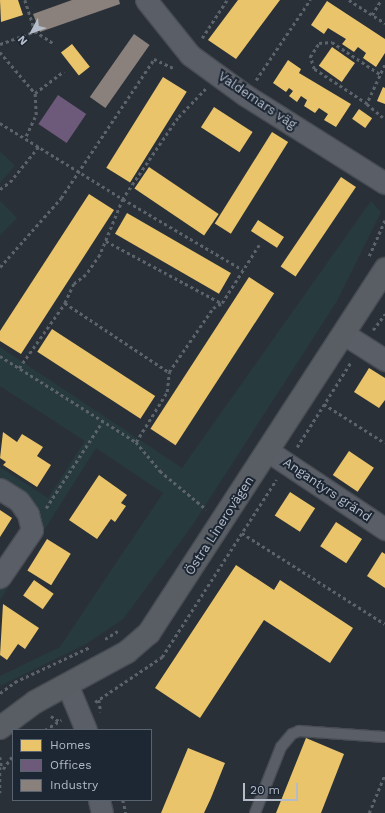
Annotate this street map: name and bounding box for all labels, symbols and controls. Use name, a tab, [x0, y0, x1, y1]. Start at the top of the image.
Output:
north arrow	[12, 12, 52, 52]
text: N	[15, 33, 30, 48]
street label: Valdemars väg	[215, 69, 299, 133]
street label: Angantyrs gränd	[280, 455, 374, 525]
street label: Östra Linerovägen	[182, 474, 258, 578]
legend	[12, 729, 152, 801]
text: Homes	[50, 738, 91, 752]
text: Offices	[50, 758, 92, 772]
scale bar	[245, 775, 300, 801]
text: Industry	[50, 778, 98, 792]
text: 20 m	[250, 783, 280, 797]

